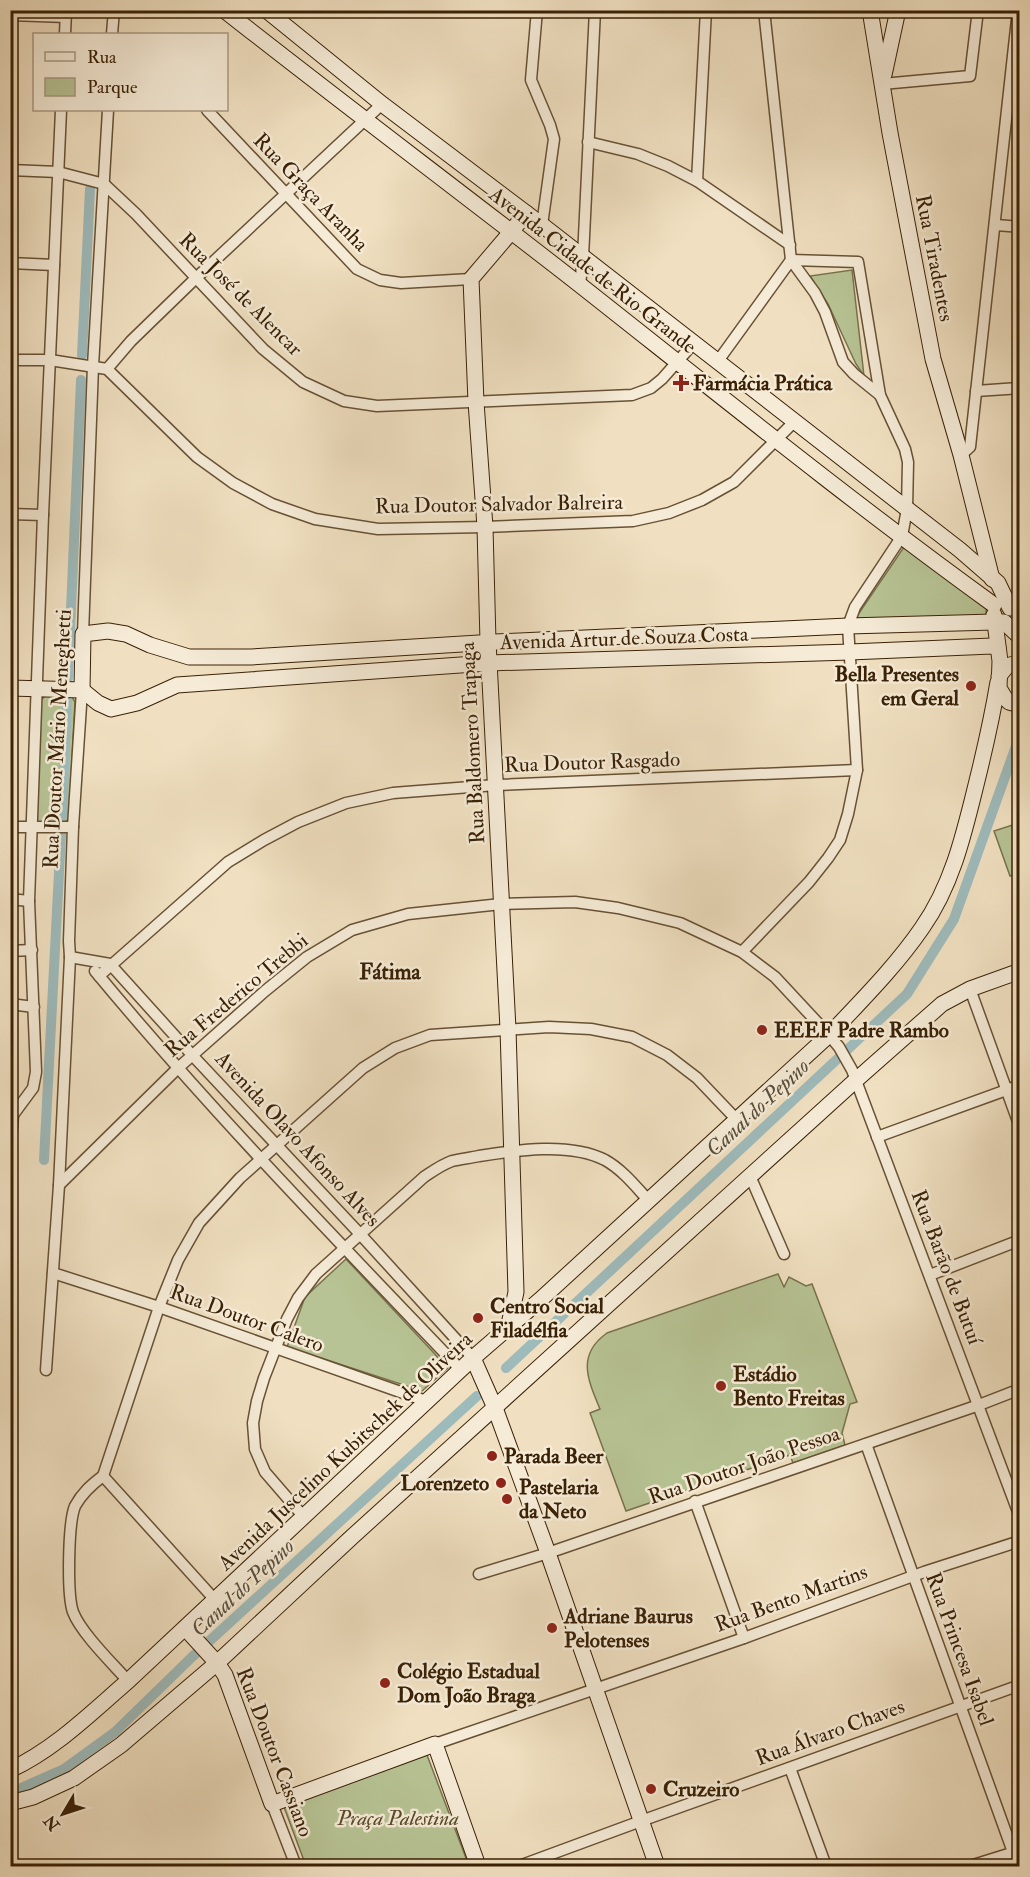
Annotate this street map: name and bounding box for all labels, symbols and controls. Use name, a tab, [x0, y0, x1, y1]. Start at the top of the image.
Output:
legend	[33, 33, 228, 111]
text: Rua	[87, 46, 117, 69]
text: Parque	[87, 76, 138, 99]
street label: Rua Graça Aranha	[247, 127, 374, 258]
street label: Avenida Cidade de Rio Grande	[483, 180, 702, 360]
street label: Rua Tiradentes	[909, 192, 960, 324]
street label: Rua José de Alencar	[173, 227, 308, 362]
place label: Farmácia Prática	[693, 370, 833, 397]
marker: Farmácia Prática	[674, 376, 688, 390]
street label: Rua Doutor Salvador Balreira	[375, 489, 624, 520]
street label: Rua Doutor Mário Meneghetti	[37, 608, 78, 870]
street label: Avenida Artur de Souza Costa	[498, 621, 749, 656]
street label: Rua Baldomero Trapaga	[454, 641, 491, 845]
place label: Bella Presentes em Geral	[835, 661, 960, 712]
marker: Bella Presentes em Geral	[964, 679, 978, 693]
street label: Rua Doutor Rasgado	[504, 746, 680, 779]
street label: Rua Frederico Trebbi	[159, 927, 314, 1063]
district label: Fátima	[359, 958, 422, 986]
place label: EEEF Padre Rambo	[774, 1017, 949, 1044]
marker: EEEF Padre Rambo	[755, 1023, 769, 1037]
street label: Avenida Olavo Afonso Alves	[209, 1045, 386, 1233]
water label: Canal do Pepino	[700, 1052, 815, 1163]
street label: Rua Barão de Butuí	[905, 1186, 989, 1350]
street label: Rua Doutor Calero	[166, 1278, 327, 1359]
place label: Centro Social Filadélfia	[490, 1293, 604, 1344]
marker: Centro Social Filadélfia	[471, 1311, 485, 1325]
street label: Avenida Juscelino Kubitschek de Oliveira	[212, 1326, 479, 1577]
place label: Estádio Bento Freitas	[733, 1361, 845, 1412]
marker: Estádio Bento Freitas	[714, 1379, 728, 1393]
street label: Rua Doutor João Pessoa	[645, 1420, 844, 1511]
place label: Parada Beer	[504, 1443, 605, 1470]
marker: Parada Beer	[485, 1449, 499, 1463]
place label: Lorenzeto	[400, 1470, 489, 1497]
place label: Pastelaria da Neto	[519, 1474, 600, 1525]
marker: Lorenzeto	[494, 1476, 508, 1490]
marker: Pastelaria da Neto	[500, 1492, 514, 1506]
water label: Canal do Pepino	[185, 1532, 300, 1643]
street label: Rua Bento Martins	[711, 1558, 871, 1639]
street label: Rua Princesa Isabel	[919, 1569, 1000, 1730]
place label: Adriane Baurus Pelotenses	[563, 1603, 693, 1654]
marker: Adriane Baurus Pelotenses	[545, 1621, 559, 1635]
place label: Colégio Estadual Dom João Braga	[397, 1658, 540, 1709]
street label: Rua Doutor Cassiano	[230, 1664, 319, 1841]
marker: Colégio Estadual Dom João Braga	[378, 1676, 392, 1690]
street label: Rua Álvaro Chaves	[752, 1693, 908, 1772]
place label: Cruzeiro	[663, 1776, 739, 1803]
marker: Cruzeiro	[644, 1782, 658, 1796]
north arrow	[33, 1784, 93, 1844]
park label: Praça Palestina	[336, 1805, 459, 1832]
text: N	[39, 1810, 65, 1835]

